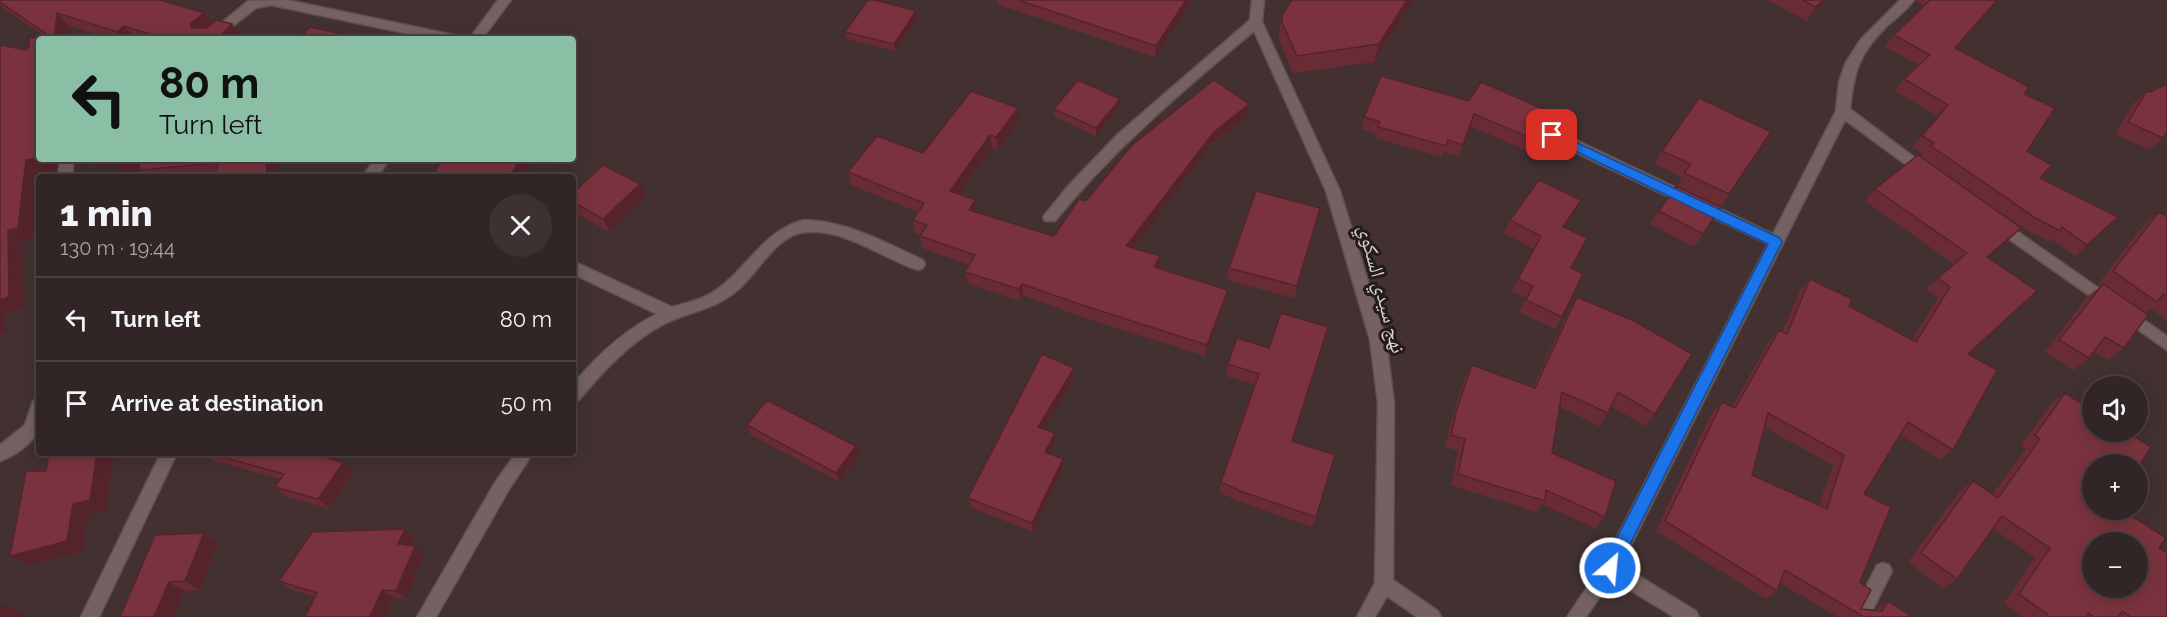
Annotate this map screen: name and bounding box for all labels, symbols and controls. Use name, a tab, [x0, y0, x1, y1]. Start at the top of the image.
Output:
text: 80 m	[159, 59, 259, 108]
icon: left	[60, 60, 138, 138]
text: Turn left	[159, 109, 262, 140]
pin	[1526, 109, 1577, 160]
icon: arrive	[1535, 118, 1568, 151]
text: 1 min	[60, 192, 152, 234]
button: close	[489, 194, 552, 257]
street label: نهج سيدي السكوي	[1349, 222, 1411, 357]
text: 130 m · 19:44	[60, 236, 175, 260]
icon: left	[60, 303, 93, 336]
text: Turn left	[111, 306, 201, 332]
text: 80 m	[500, 306, 552, 332]
map controls	[2082, 376, 2148, 598]
button: sound	[2082, 376, 2148, 442]
icon: arrive	[60, 387, 93, 420]
text: Arrive at destination	[111, 390, 324, 416]
text: 50 m	[501, 390, 552, 416]
button: +	[2082, 454, 2148, 520]
button: −	[2082, 532, 2148, 598]
position arrow	[1578, 536, 1642, 600]

